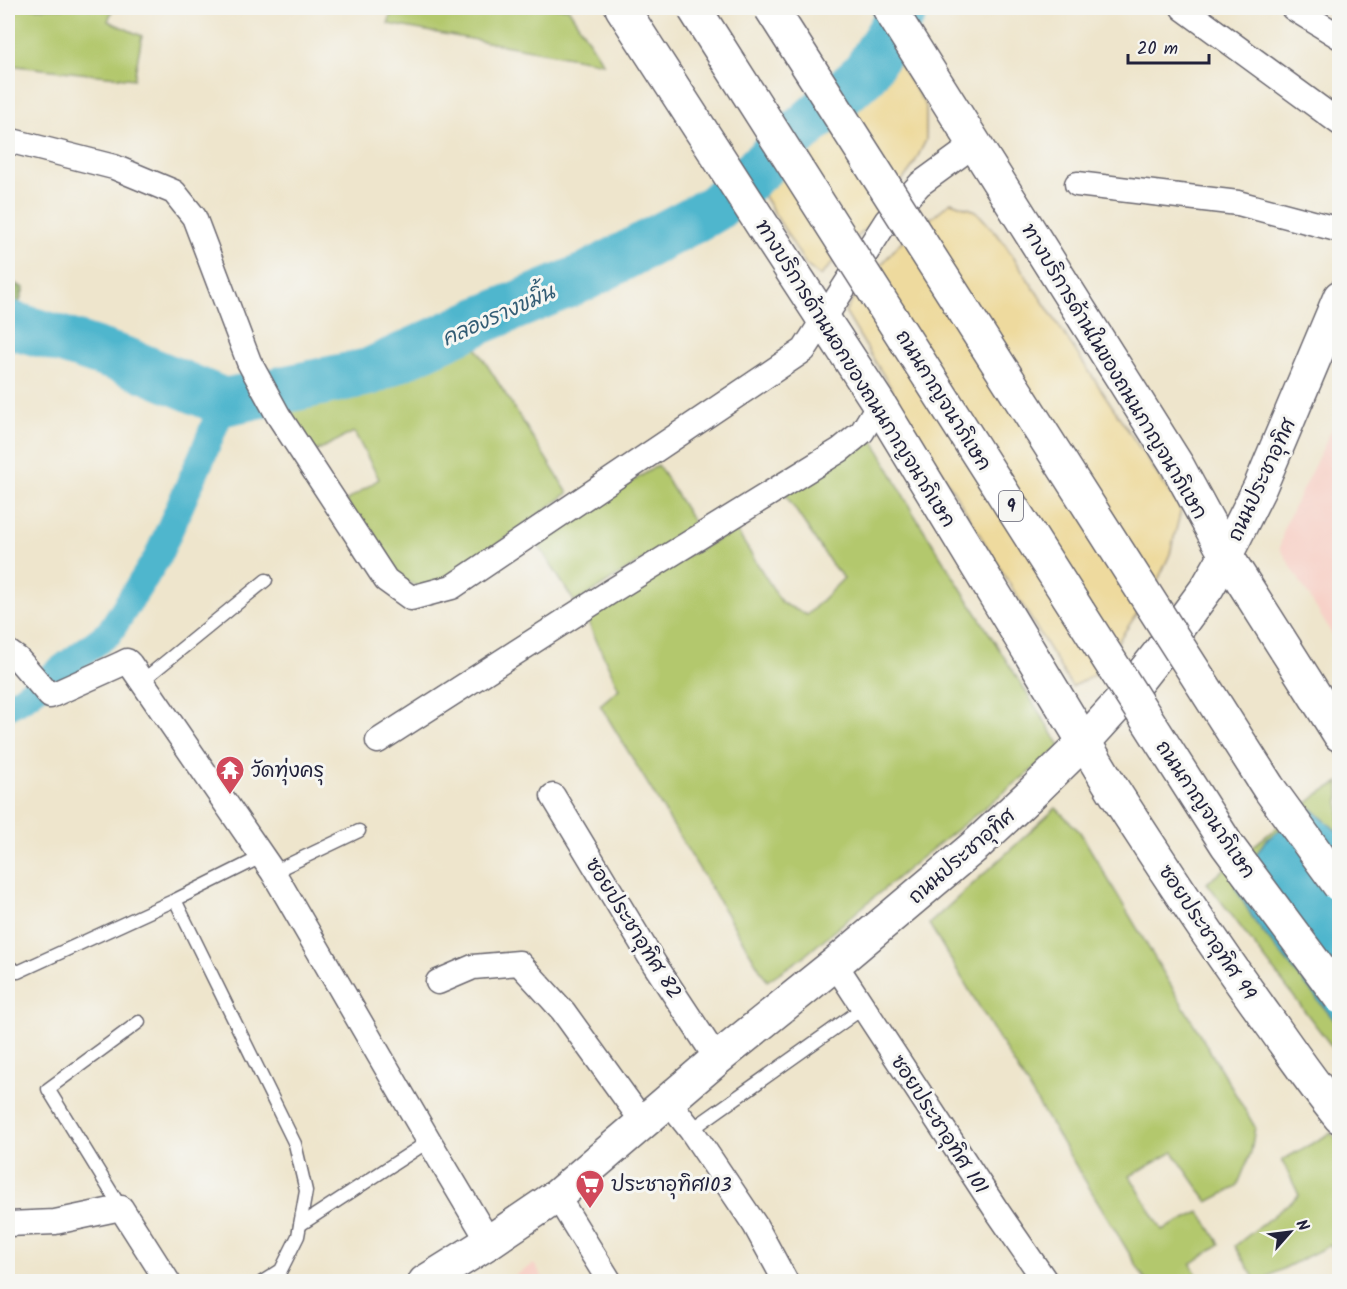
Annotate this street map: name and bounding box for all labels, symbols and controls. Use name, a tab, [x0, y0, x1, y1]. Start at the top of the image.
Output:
scale bar	[1128, 27, 1209, 65]
text: 20 m	[1137, 35, 1178, 64]
street label: ทางบริการด้านนอกของถนนกาญจนาภิเษก	[751, 215, 961, 531]
street label: ทางบริการด้านในของถนนกาญจนาภิเษก	[1012, 218, 1215, 526]
water label: คลองรางขมิ้น	[435, 273, 561, 356]
street label: ถนนกาญจนาภิเษก	[891, 325, 997, 475]
street label: ถนนประชาอุทิศ	[1220, 413, 1306, 548]
road number: 9	[999, 491, 1023, 521]
street label: ถนนกาญจนาภิเษก	[1146, 734, 1263, 886]
temple icon: วัดทุ่งครุ	[214, 754, 246, 796]
place label: วัดทุ่งครุ	[251, 756, 324, 788]
street label: ถนนประชาอุทิศ	[902, 801, 1024, 913]
street label: ซอยประชาอุทิศ 82	[576, 852, 689, 1006]
street label: ซอยประชาอุทิศ 99	[1149, 859, 1264, 1008]
street label: ซอยประชาอุทิศ 101	[881, 1049, 995, 1201]
supermarket icon: ประชาอุทิศ103	[574, 1168, 606, 1210]
place label: ประชาอุทิศ103	[611, 1170, 732, 1202]
north arrow	[1260, 1202, 1320, 1262]
text: N	[1289, 1215, 1315, 1236]

